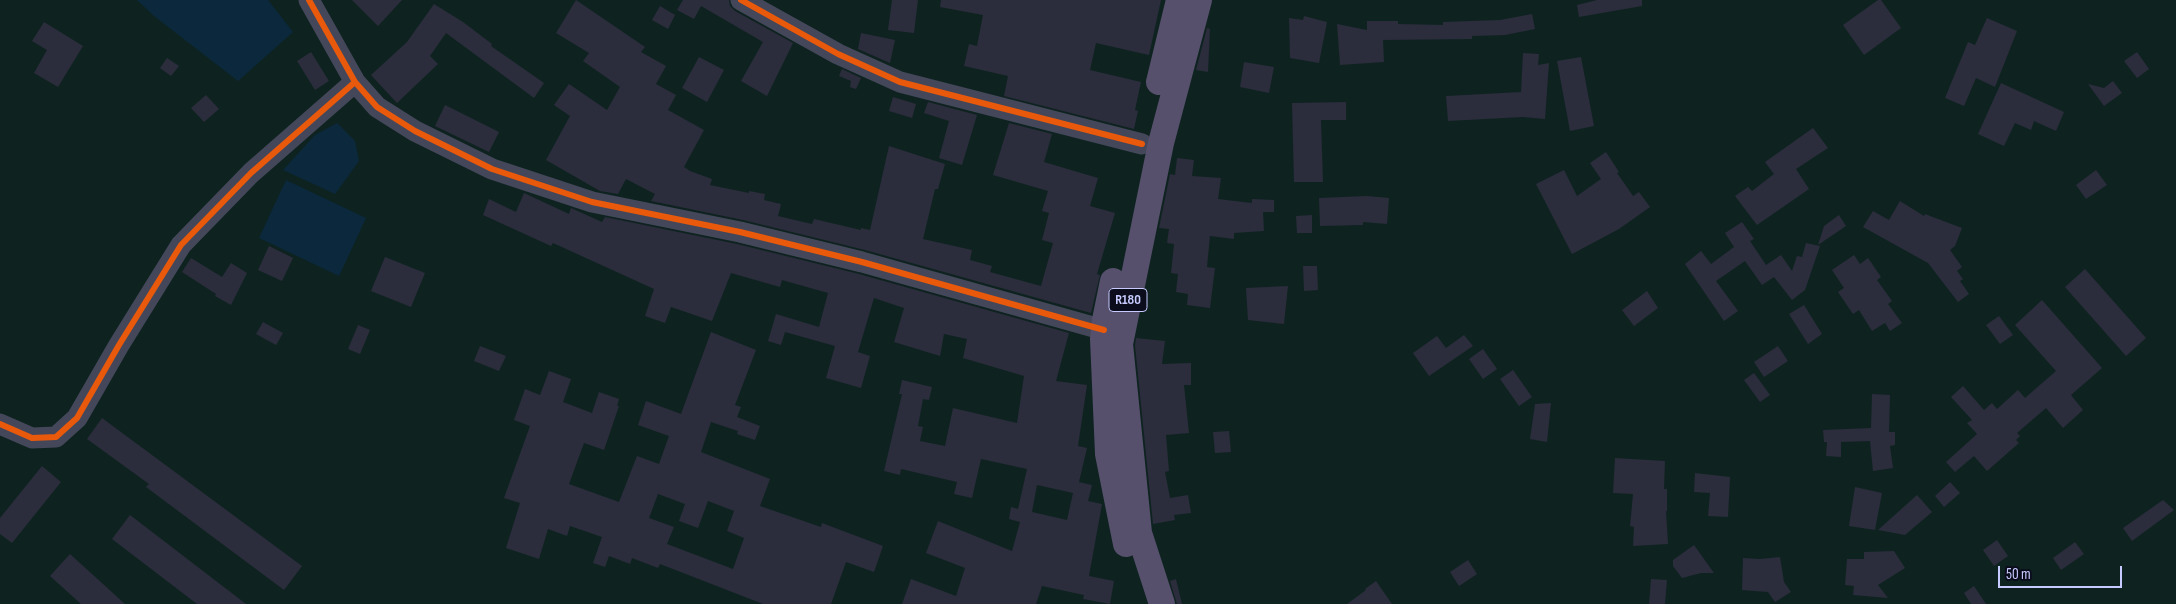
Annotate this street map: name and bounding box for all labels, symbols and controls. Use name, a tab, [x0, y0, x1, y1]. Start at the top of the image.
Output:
road number: R180	[1109, 288, 1147, 312]
scale bar	[2001, 556, 2125, 588]
text: 50 m	[2006, 565, 2031, 584]

